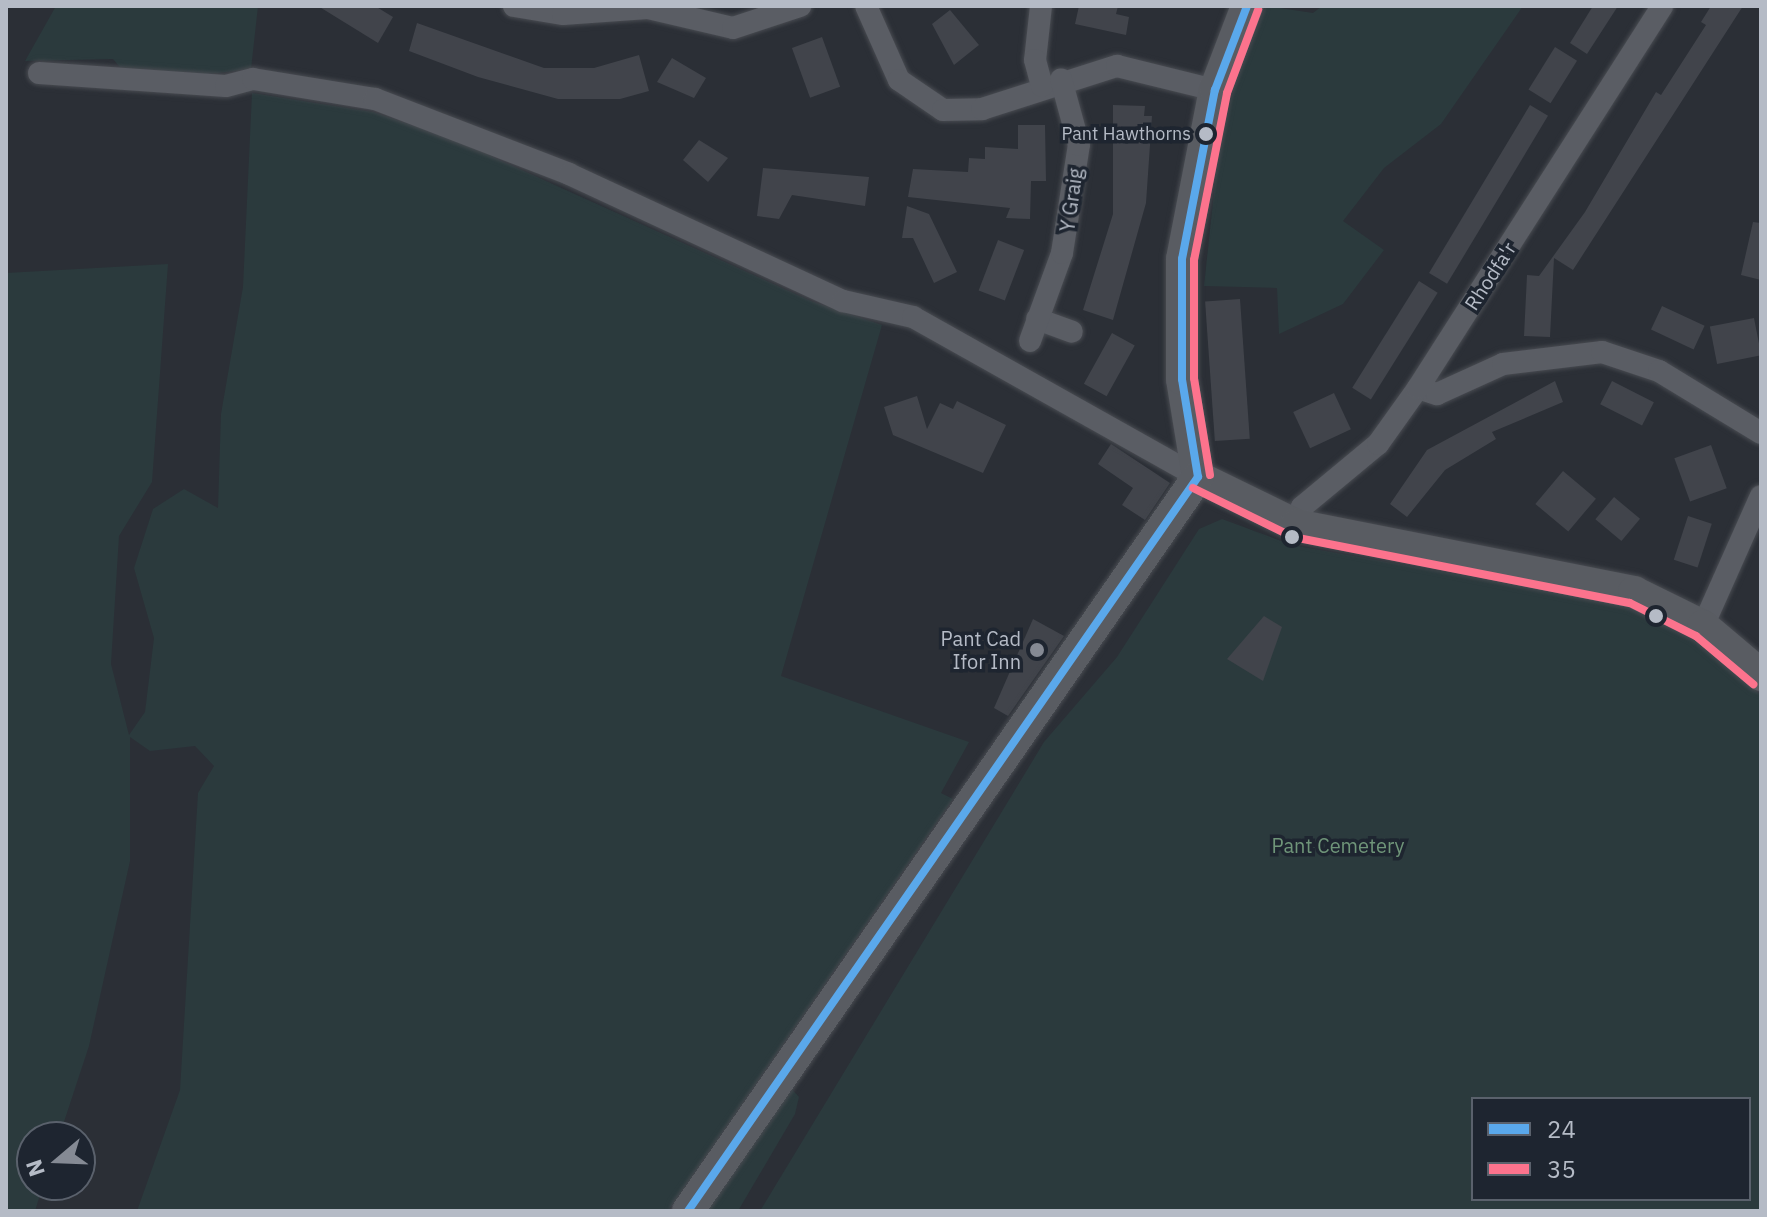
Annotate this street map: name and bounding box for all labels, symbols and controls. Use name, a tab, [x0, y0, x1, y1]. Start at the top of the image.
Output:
place label: Pant Hawthorns	[1062, 123, 1191, 145]
marker: Pant Hawthorns	[1198, 126, 1214, 142]
street label: Y Graig	[1055, 167, 1087, 233]
street label: Rhodfa'r	[1459, 238, 1521, 314]
unlabelled marker	[1284, 529, 1300, 545]
unlabelled marker	[1648, 608, 1664, 624]
place label: Pant Cad Ifor Inn	[941, 626, 1021, 673]
marker: Pant Cad Ifor Inn	[1028, 641, 1046, 659]
park label: Pant Cemetery	[1272, 833, 1404, 857]
legend	[1471, 1097, 1751, 1201]
text: 24	[1547, 1113, 1576, 1145]
north arrow	[16, 1121, 96, 1201]
text: 35	[1547, 1153, 1576, 1185]
text: N	[18, 1156, 51, 1181]

